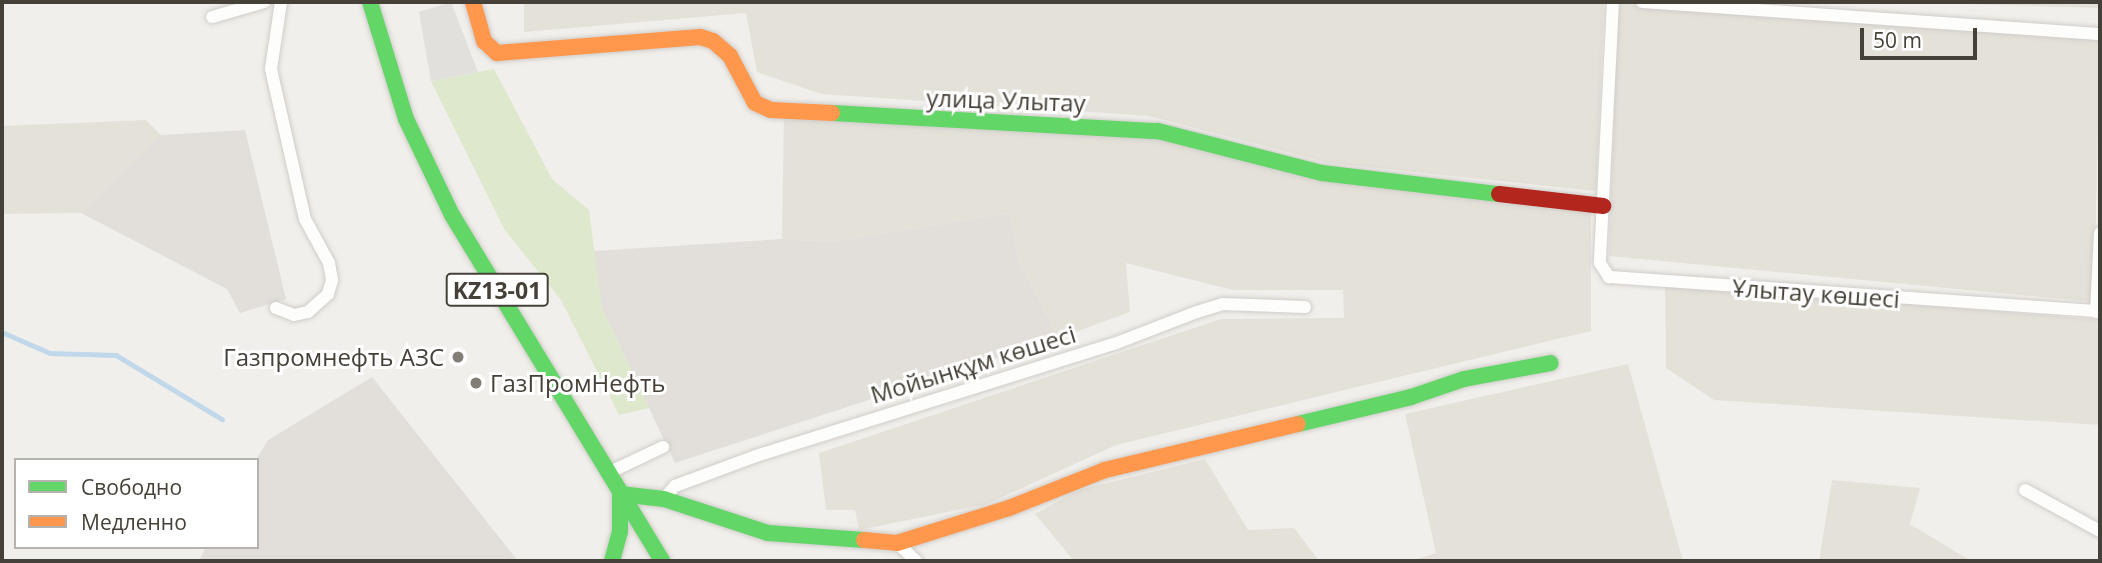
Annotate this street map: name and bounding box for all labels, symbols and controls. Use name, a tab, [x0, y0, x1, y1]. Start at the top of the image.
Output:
scale bar	[1864, 14, 1981, 58]
text: 50 m	[1873, 26, 1922, 54]
street label: улица Улытау	[926, 83, 1086, 117]
road number: KZ13-01	[444, 270, 550, 310]
street label: Ұлытау көшесі	[1731, 273, 1901, 313]
street label: Мойынқұм көшесі	[867, 319, 1079, 409]
place label: Газпромнефть АЗС	[223, 343, 444, 371]
marker: Газпромнефть АЗС	[450, 349, 466, 365]
place label: ГазПромНефть	[490, 369, 665, 397]
marker: ГазПромНефть	[468, 375, 484, 391]
legend	[14, 458, 259, 549]
text: Свободно	[81, 473, 182, 501]
text: Медленно	[81, 508, 187, 536]

